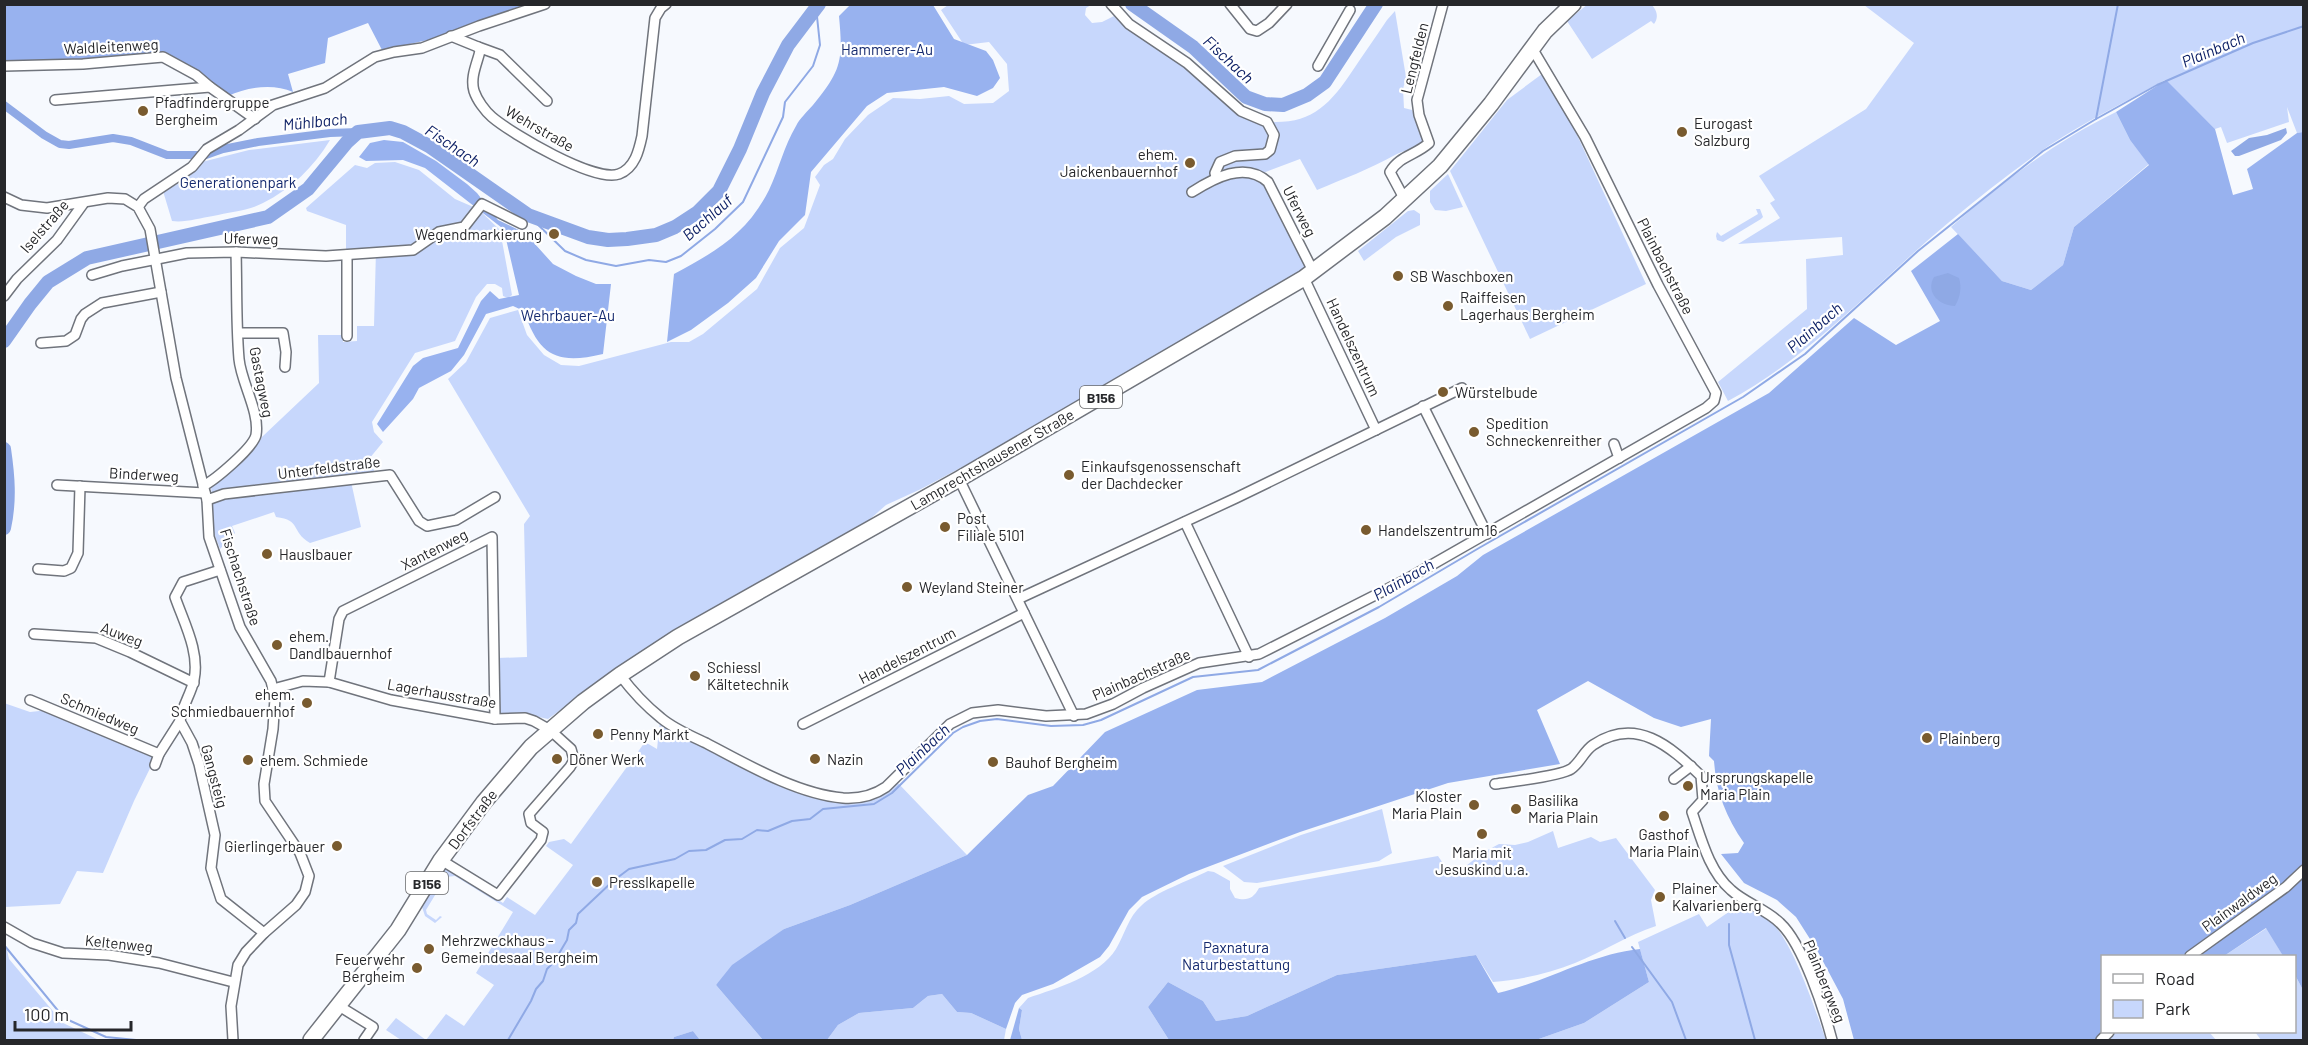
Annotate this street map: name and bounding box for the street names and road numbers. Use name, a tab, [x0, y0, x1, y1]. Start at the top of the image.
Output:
street label: Lengfelden	[1396, 20, 1432, 96]
street label: Waldleitenweg	[63, 35, 159, 57]
street label: Wehrstraße	[503, 101, 577, 155]
street label: Uferweg	[1280, 182, 1320, 240]
street label: Iselstraße	[16, 196, 72, 256]
street label: Plainbachstraße	[1634, 215, 1698, 317]
street label: Uferweg	[223, 229, 279, 247]
street label: Handelszentrum	[1323, 295, 1385, 399]
street label: Gastagweg	[246, 345, 278, 419]
road number: B156	[1080, 386, 1122, 408]
street label: Lamprechtshausener Straße	[907, 405, 1077, 513]
street label: Unterfeldstraße	[277, 452, 381, 482]
street label: Binderweg	[109, 463, 179, 485]
street label: Xantenweg	[398, 525, 470, 573]
street label: Fischachstraße	[217, 526, 265, 628]
street label: Auweg	[98, 618, 146, 650]
street label: Handelszentrum	[855, 623, 959, 687]
street label: Plainbachstraße	[1089, 644, 1193, 704]
street label: Lagerhausstraße	[386, 675, 498, 711]
street label: Schmiedweg	[58, 688, 142, 738]
street label: Gangsteig	[198, 742, 232, 810]
street label: Dorfstraße	[444, 786, 500, 852]
street label: Plainwaldweg	[2198, 869, 2280, 935]
road number: B156	[406, 872, 448, 894]
street label: Keltenweg	[84, 930, 154, 956]
street label: Plainbergweg	[1800, 937, 1850, 1025]

